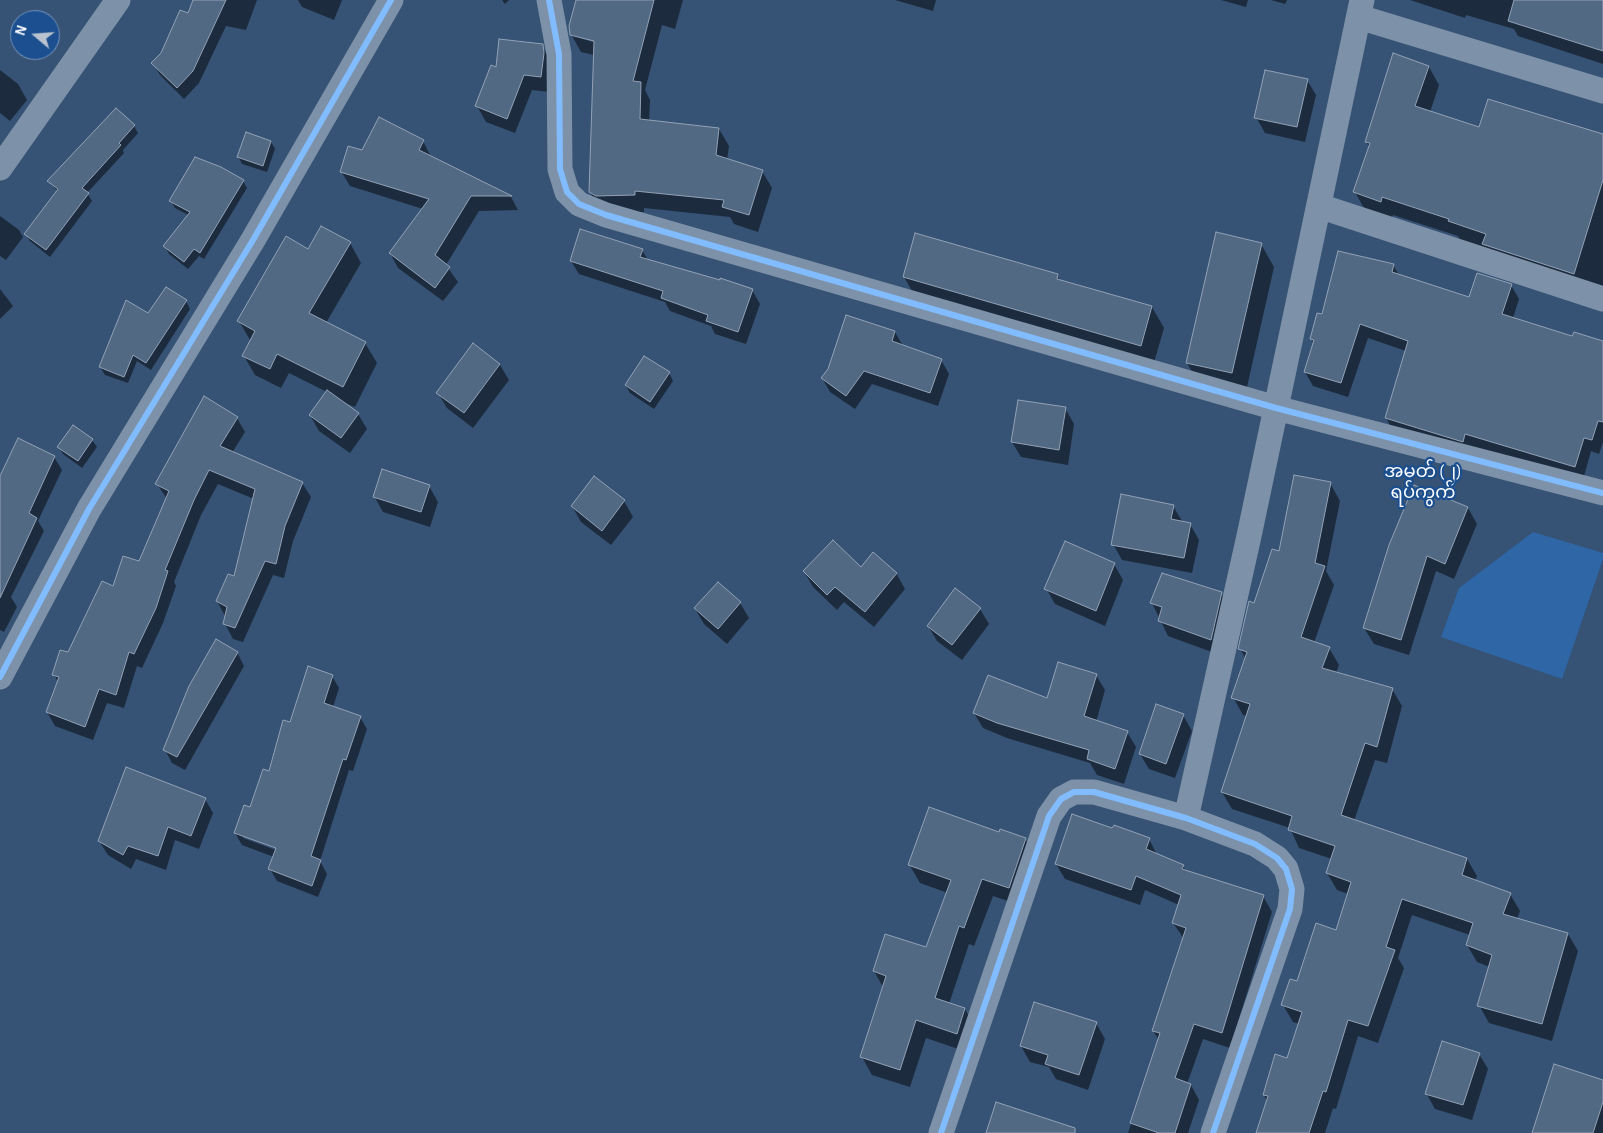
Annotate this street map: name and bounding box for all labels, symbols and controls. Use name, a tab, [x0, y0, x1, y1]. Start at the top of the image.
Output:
north arrow	[10, 10, 60, 60]
text: N	[14, 24, 30, 37]
district label: အမှတ် (၂) ရပ်ကွက်	[1384, 461, 1462, 504]

